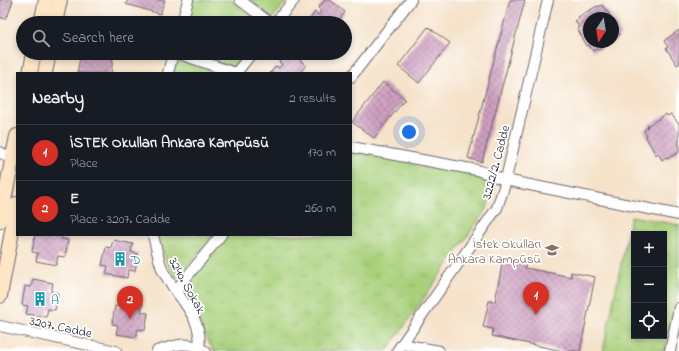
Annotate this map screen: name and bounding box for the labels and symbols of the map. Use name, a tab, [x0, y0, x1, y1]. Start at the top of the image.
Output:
north arrow	[583, 12, 619, 48]
your location	[399, 122, 419, 142]
street label: 3222/2. Cadde	[477, 123, 515, 201]
place label: İstek Okulları Ankara Kampüsü	[448, 235, 541, 269]
school or university icon: İstek Okulları Ankara Kampüsü	[544, 242, 560, 258]
building icon: D	[112, 251, 128, 267]
place label: D	[130, 251, 141, 270]
street label: 3240. Sokak	[163, 254, 210, 318]
pin: 1	[523, 282, 549, 315]
pin: 2	[117, 286, 143, 319]
building icon: A	[32, 291, 48, 307]
place label: A	[51, 291, 59, 310]
street label: 3207. Cadde	[28, 312, 94, 343]

